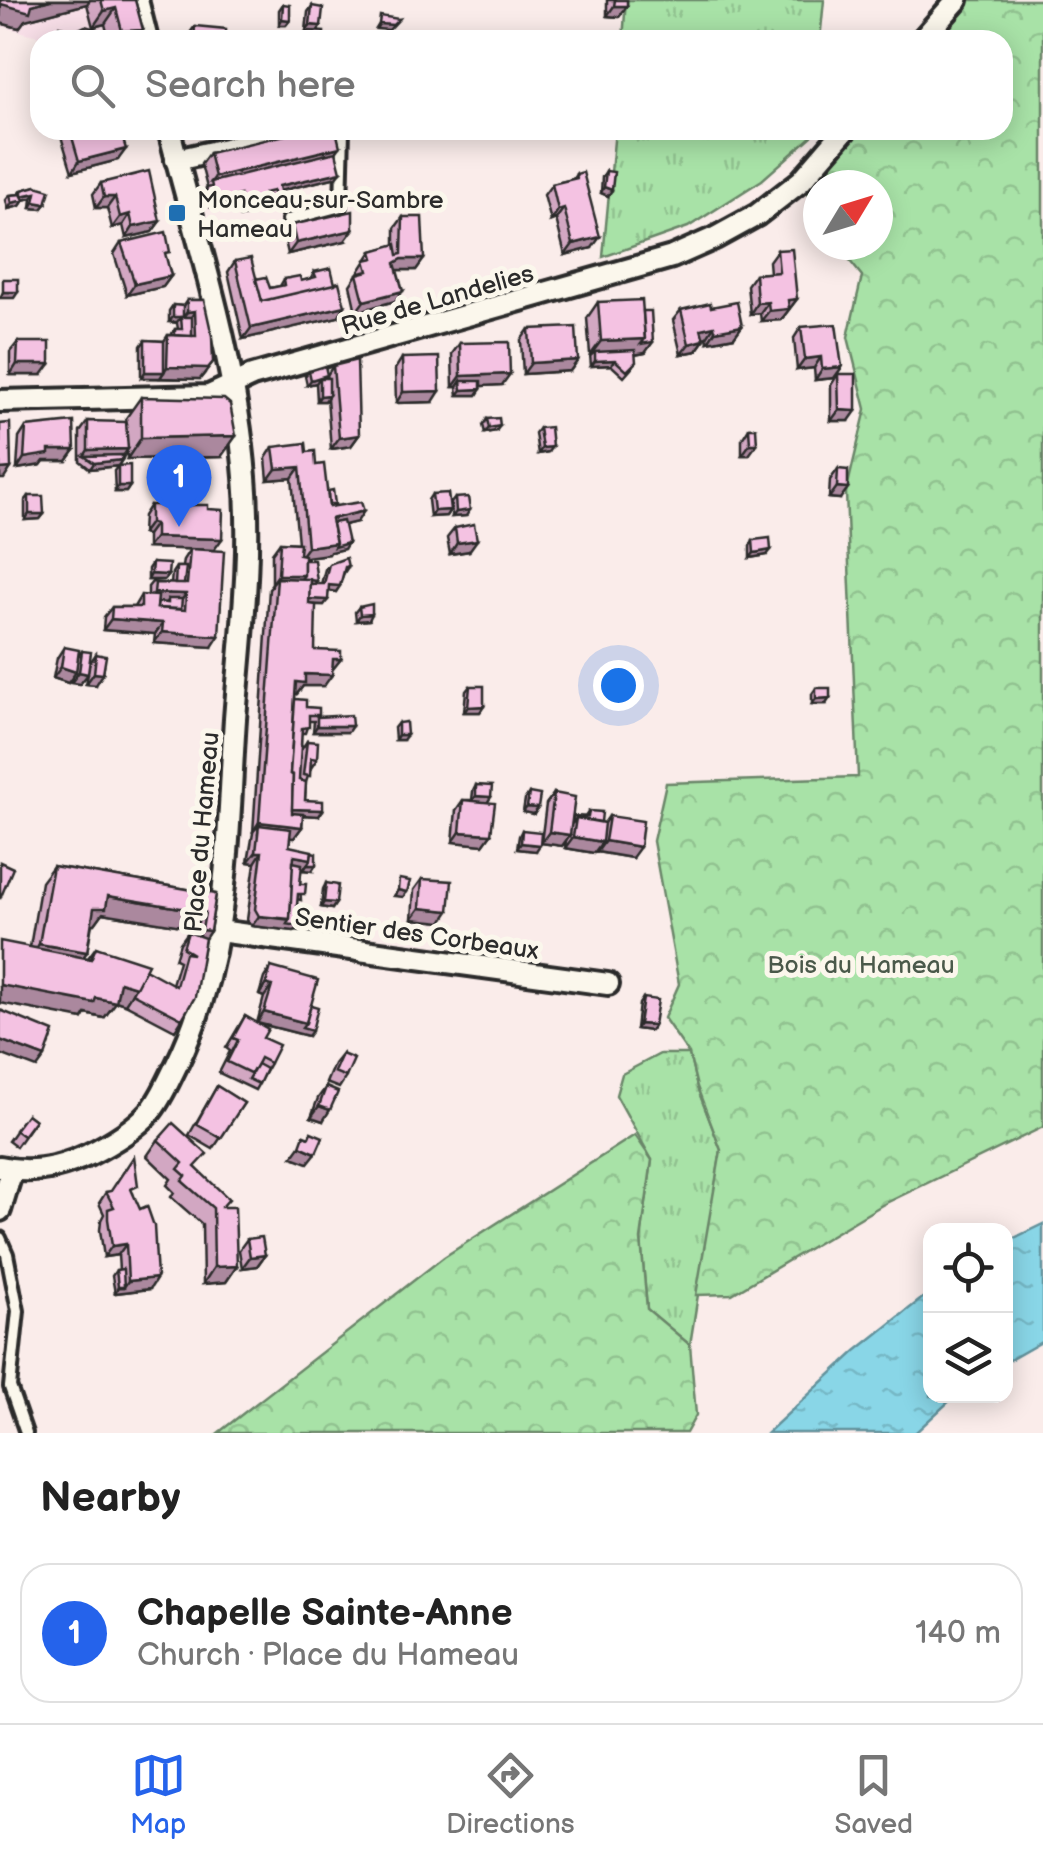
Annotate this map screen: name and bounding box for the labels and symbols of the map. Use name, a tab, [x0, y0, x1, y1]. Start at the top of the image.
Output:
north arrow	[803, 170, 893, 260]
place label: Monceau-sur-Sambre Hameau	[197, 185, 444, 245]
marker: Monceau-sur-Sambre Hameau	[166, 202, 188, 224]
street label: Rue de Landelies	[338, 258, 537, 343]
pin: 1	[146, 444, 212, 527]
your location	[593, 660, 644, 711]
street label: Place du Hameau	[178, 731, 227, 934]
street label: Sentier des Corbeaux	[293, 902, 541, 967]
park label: Bois du Hameau	[767, 950, 955, 981]

